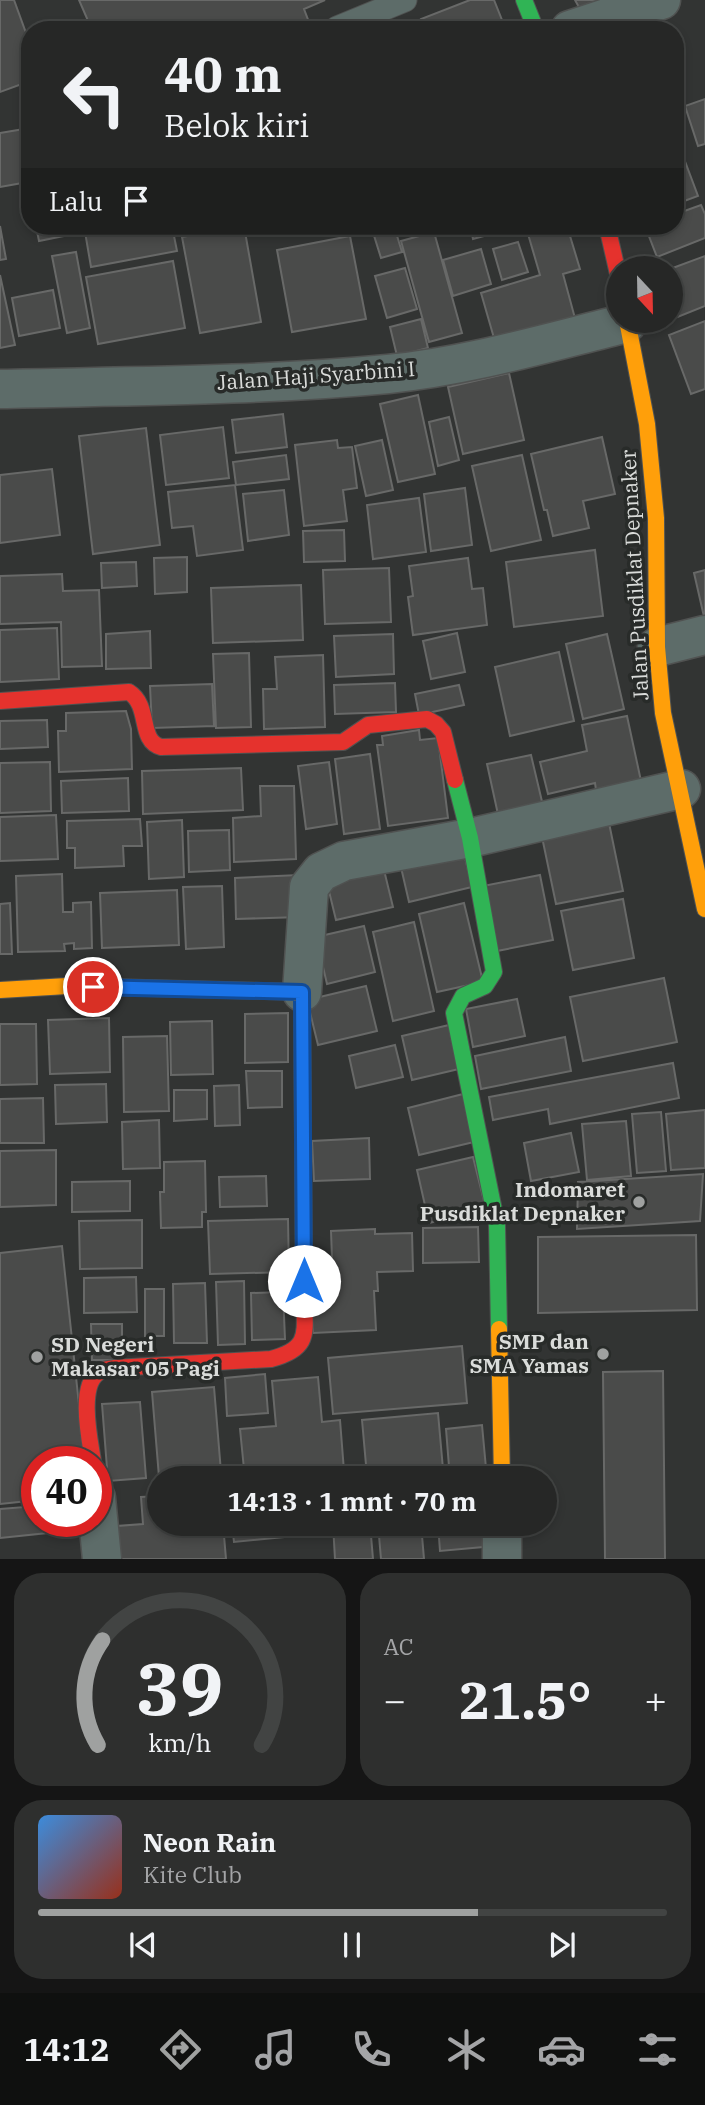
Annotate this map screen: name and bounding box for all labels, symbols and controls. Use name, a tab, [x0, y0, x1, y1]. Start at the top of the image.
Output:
text: 40 m	[164, 42, 282, 105]
icon: left	[49, 49, 140, 140]
text: Belok kiri	[164, 104, 309, 146]
icon: arrive	[117, 182, 155, 220]
text: Lalu	[49, 184, 103, 218]
north arrow	[606, 256, 682, 332]
map controls	[606, 256, 683, 333]
street label: Jalan Haji Syarbini I	[216, 354, 416, 396]
street label: Jalan Pusdiklat Depnaker	[613, 448, 655, 701]
pin	[63, 957, 123, 1017]
icon: arrive	[74, 968, 112, 1006]
place label: Indomaret Pusdiklat Depnaker	[420, 1175, 626, 1227]
marker: Indomaret Pusdiklat Depnaker	[631, 1194, 647, 1210]
position arrow	[267, 1244, 341, 1318]
place label: SMP dan SMA Yamas	[470, 1327, 589, 1379]
place label: SD Negeri Makasar 05 Pagi	[51, 1330, 220, 1382]
marker: SMP dan SMA Yamas	[595, 1346, 611, 1362]
marker: SD Negeri Makasar 05 Pagi	[29, 1349, 45, 1365]
speed limit sign: 40	[21, 1446, 112, 1537]
text: 14:13 · 1 mnt · 70 m	[227, 1484, 477, 1518]
text: AC	[384, 1631, 414, 1661]
text: 39	[136, 1641, 223, 1736]
text: 21.5°	[459, 1666, 592, 1733]
text: −	[384, 1675, 406, 1724]
text: +	[644, 1675, 667, 1724]
text: km/h	[148, 1726, 211, 1759]
text: Neon Rain	[143, 1825, 276, 1859]
text: Kite Club	[143, 1859, 242, 1889]
icon: previous	[124, 1926, 162, 1964]
icon: pause	[333, 1926, 371, 1964]
icon: next	[543, 1926, 581, 1964]
icon: directions	[156, 2025, 205, 2074]
icon: music	[251, 2025, 300, 2074]
icon: phone	[347, 2025, 396, 2074]
icon: climate	[442, 2025, 491, 2074]
icon: car	[537, 2025, 586, 2074]
icon: filters	[633, 2025, 682, 2074]
text: 14:12	[23, 2028, 110, 2070]

